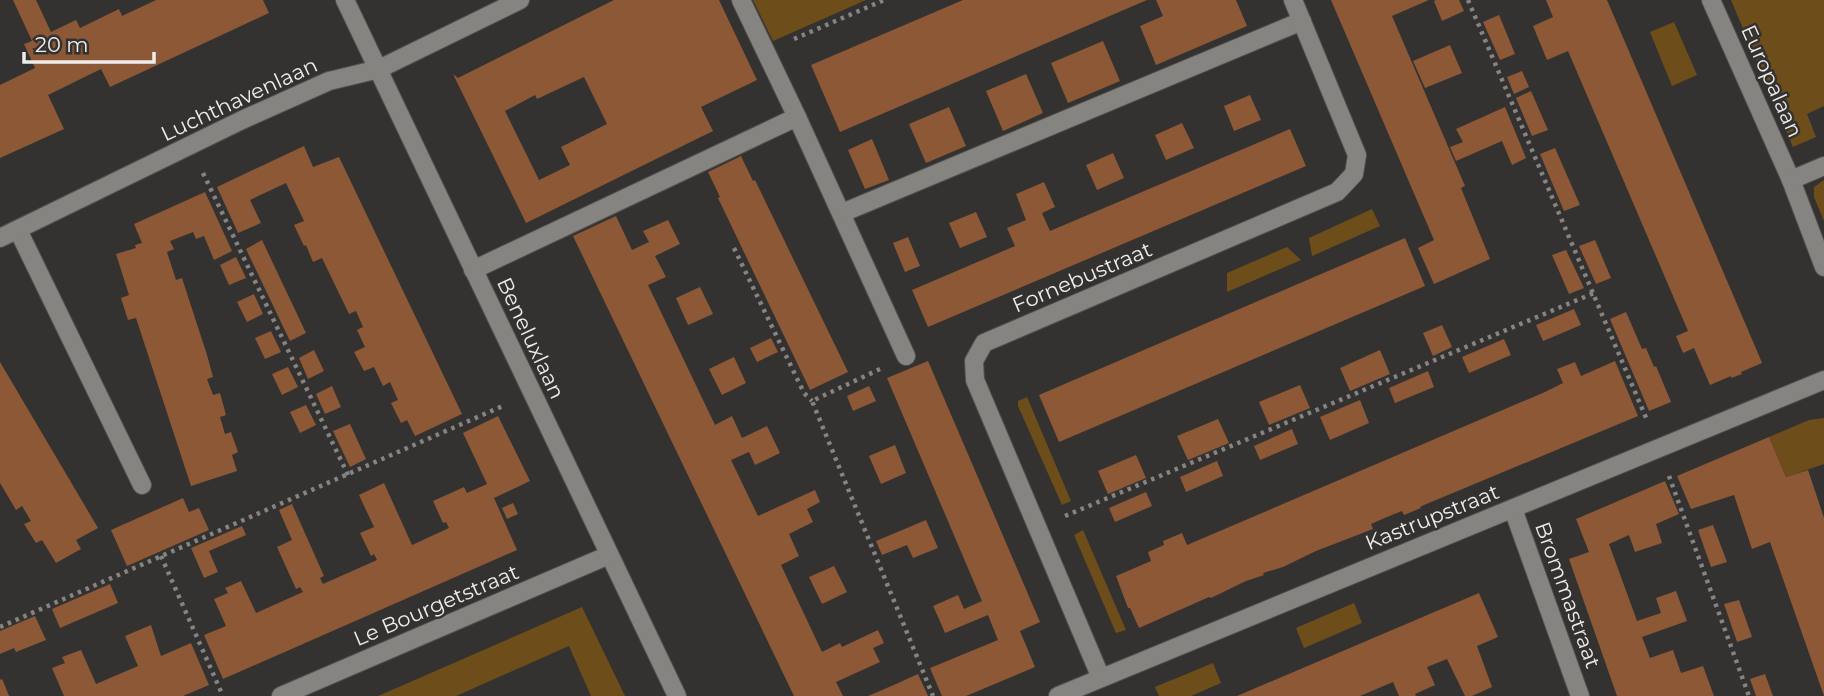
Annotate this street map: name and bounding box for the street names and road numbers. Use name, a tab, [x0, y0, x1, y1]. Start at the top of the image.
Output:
street label: Europalaan	[1736, 21, 1808, 141]
street label: Luchthavenlaan	[157, 52, 321, 146]
street label: Fornebustraat	[1008, 236, 1156, 318]
street label: Beneluxlaan	[492, 273, 570, 403]
street label: Kastrupstraat	[1361, 479, 1503, 555]
street label: Brommastraat	[1530, 518, 1606, 672]
street label: Le Bourgetstraat	[350, 559, 522, 651]

